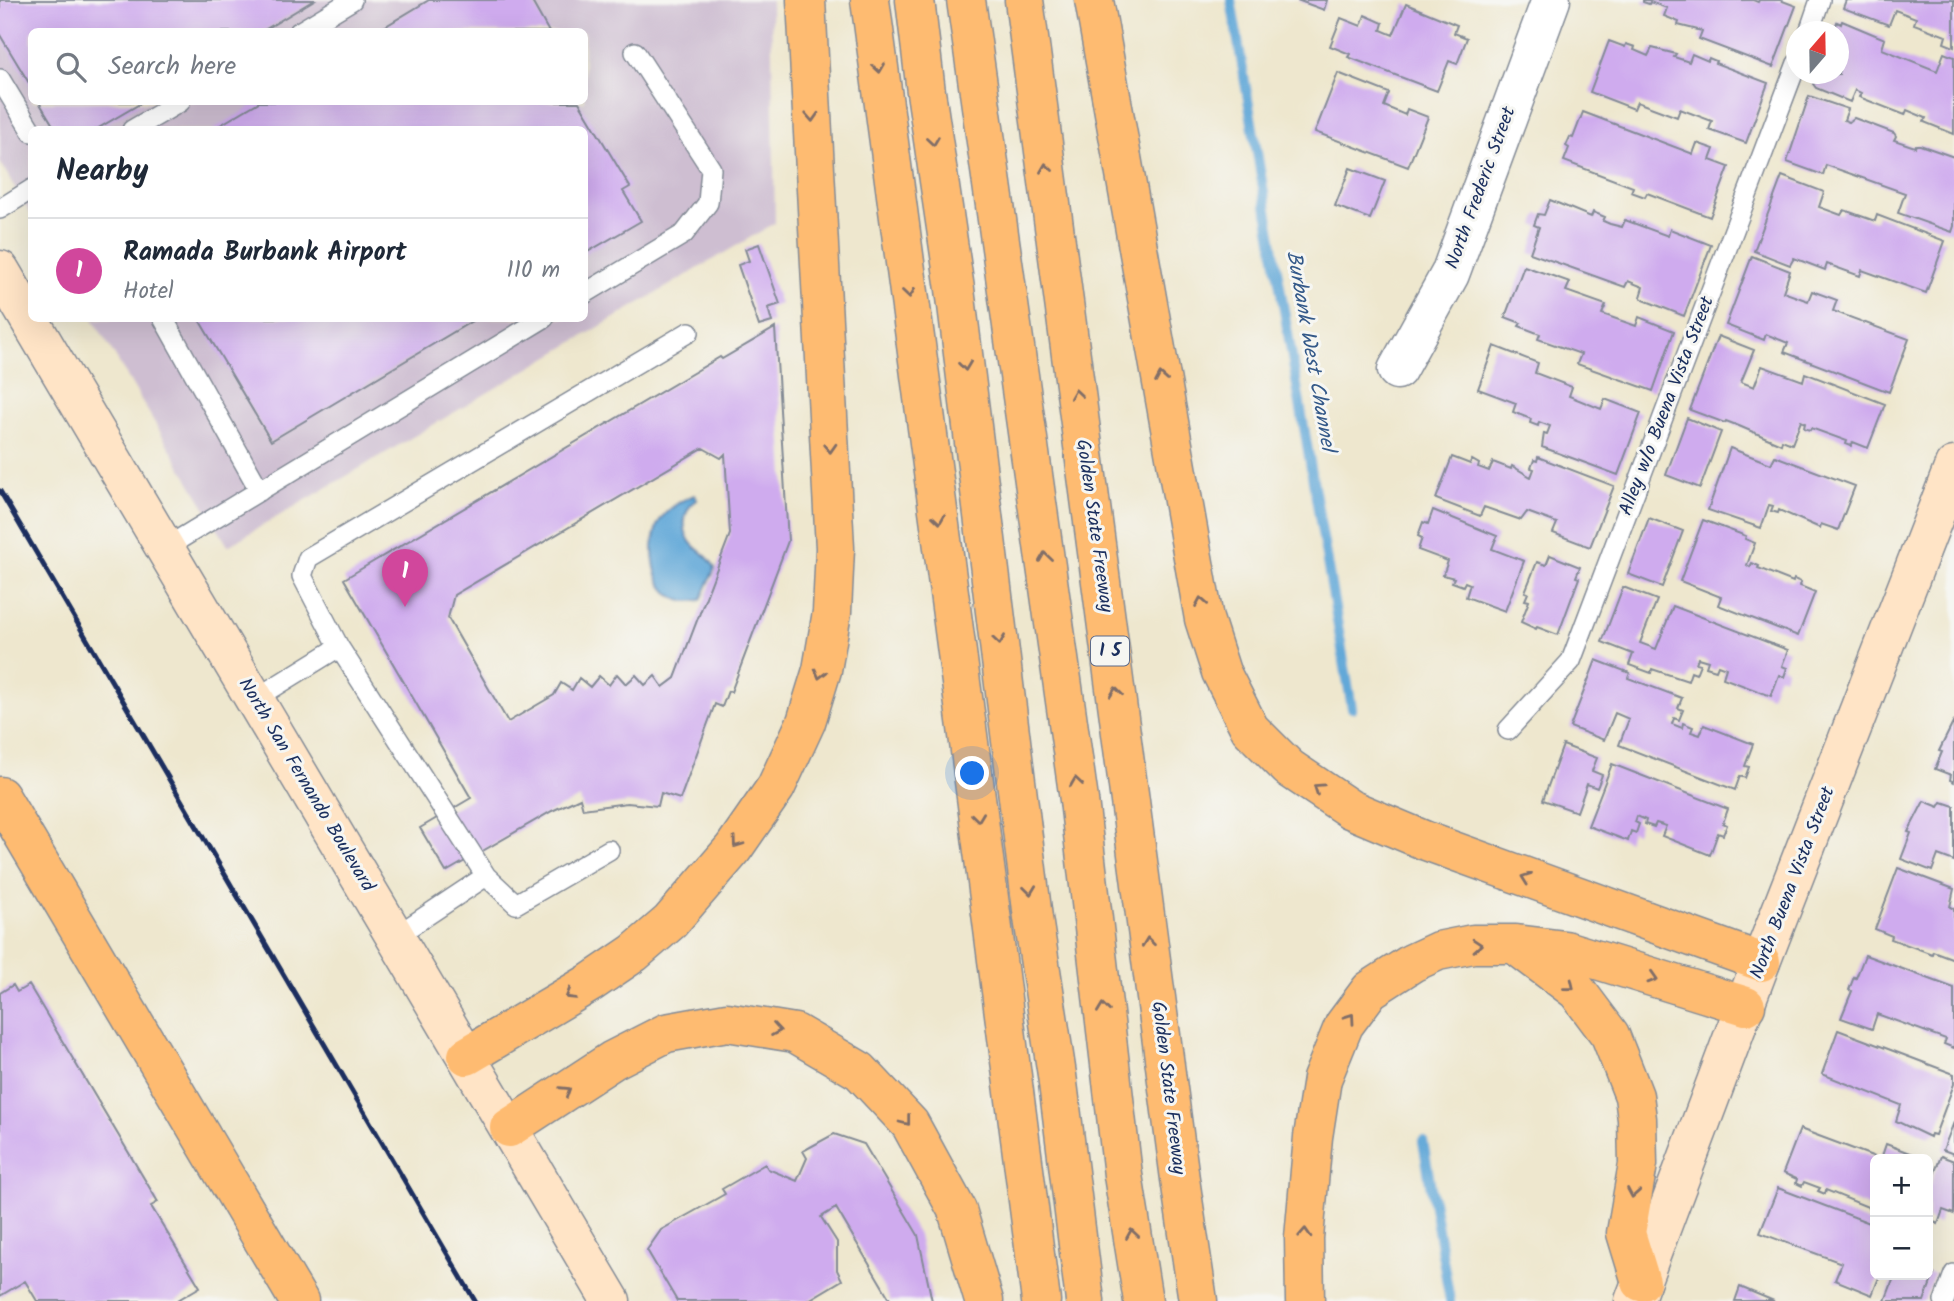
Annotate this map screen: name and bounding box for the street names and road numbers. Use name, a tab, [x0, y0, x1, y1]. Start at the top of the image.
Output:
street label: North Frederic Street	[1438, 102, 1525, 273]
street label: Alley w/o Buena Vista Street	[1611, 291, 1723, 520]
street label: Golden State Freeway	[1067, 438, 1121, 616]
road number: I 5	[1091, 636, 1129, 666]
street label: North San Fernando Boulevard	[230, 672, 382, 898]
street label: North Buena Vista Street	[1742, 782, 1844, 984]
street label: Golden State Freeway	[1142, 1000, 1194, 1177]

